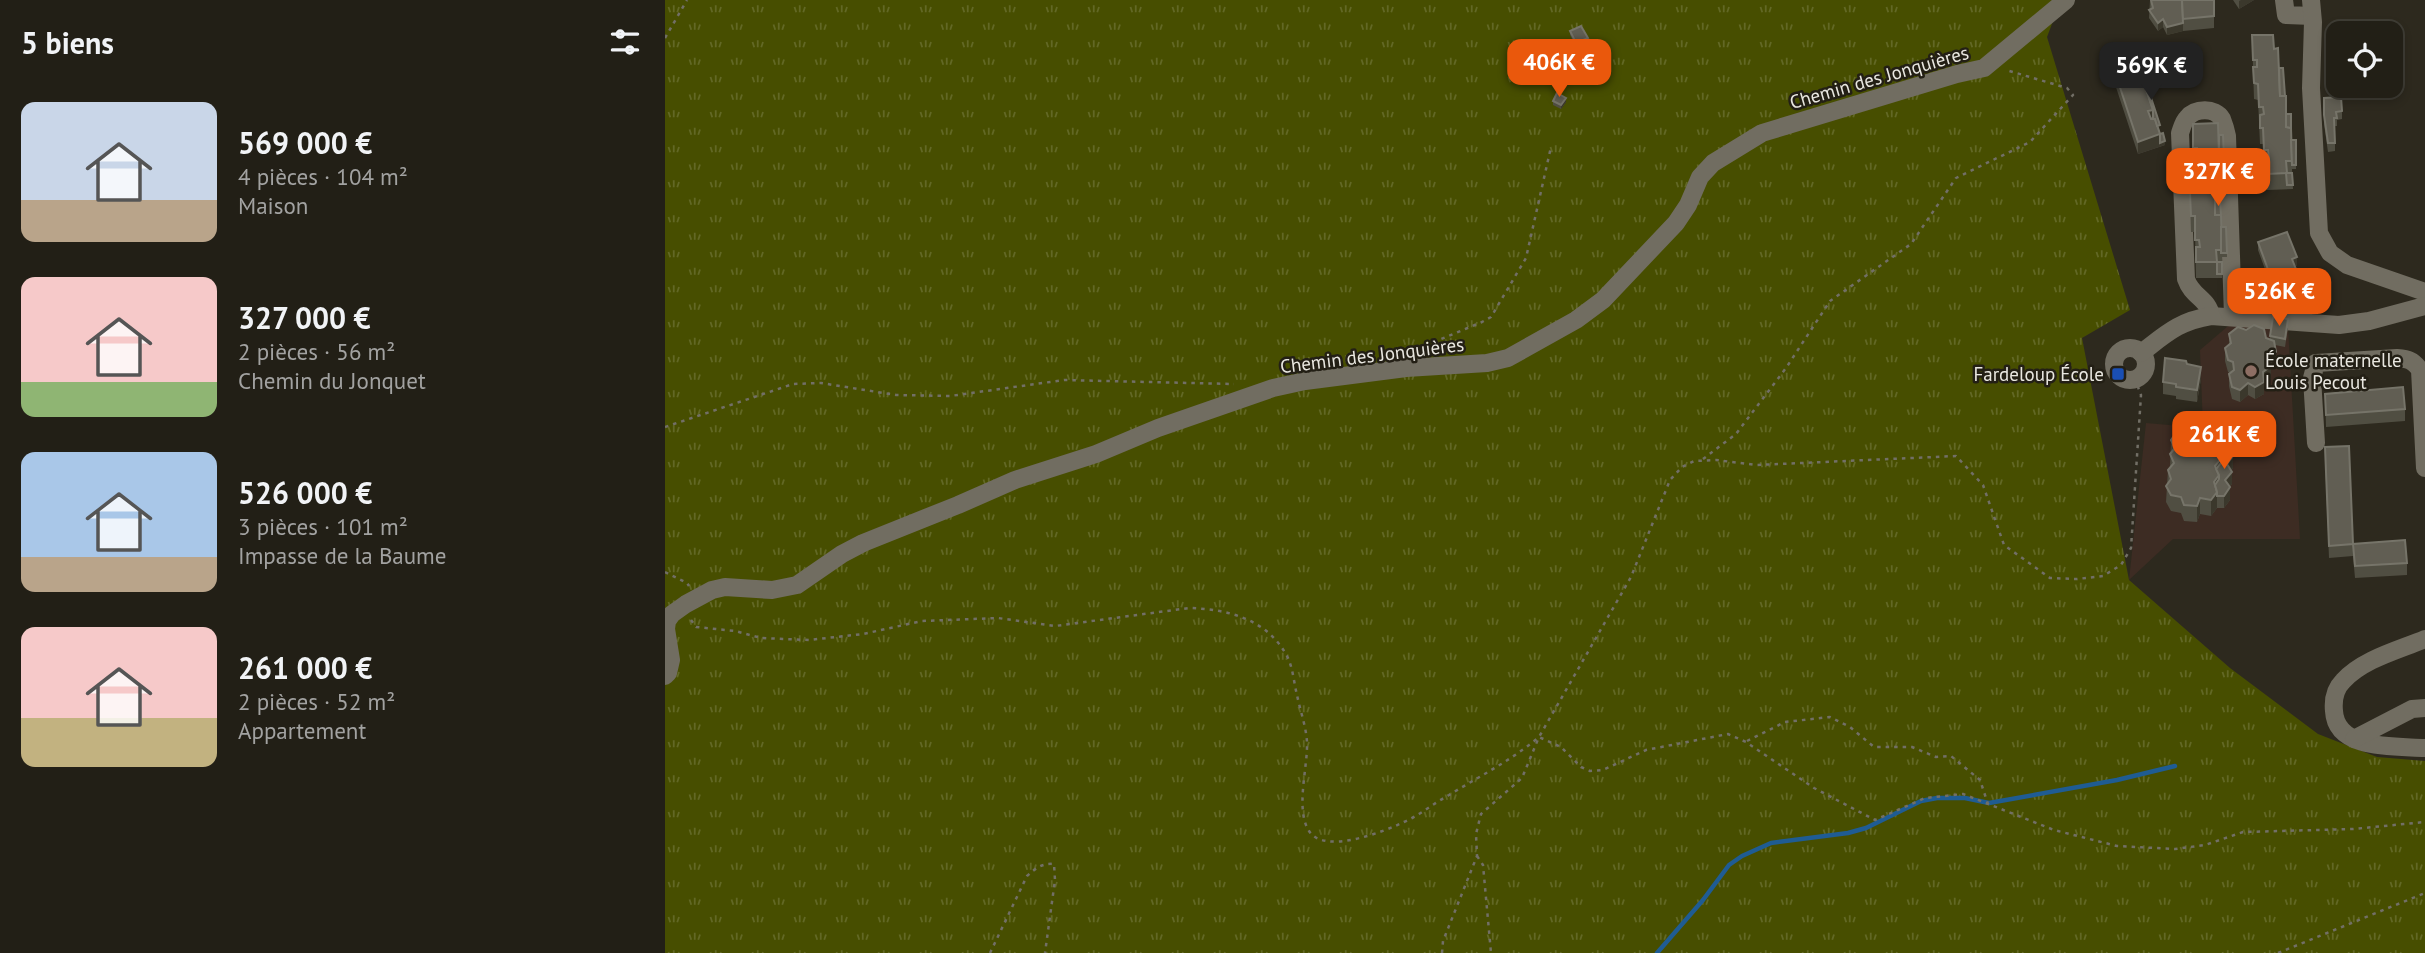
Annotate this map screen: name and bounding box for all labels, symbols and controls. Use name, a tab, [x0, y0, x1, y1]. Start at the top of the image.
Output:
map controls	[2326, 21, 2403, 98]
button: locate	[2326, 21, 2403, 98]
text: 5 biens	[21, 23, 114, 62]
icon: filters	[606, 23, 644, 61]
pin: 406K €	[1502, 40, 1616, 99]
street label: Chemin des Jonquières	[1787, 40, 1971, 114]
pin: 569K €	[2094, 42, 2208, 102]
text: 406K €	[1523, 47, 1595, 76]
text: 569K €	[2115, 50, 2187, 79]
text: 569 000 €	[238, 123, 372, 162]
icon: home	[77, 130, 161, 214]
pin: 327K €	[2161, 148, 2275, 208]
text: 327K €	[2182, 156, 2254, 185]
text: 4 pièces · 104 m²	[238, 162, 408, 191]
text: Maison	[238, 191, 308, 220]
pin: 526K €	[2222, 268, 2336, 328]
text: 526K €	[2243, 276, 2315, 305]
text: 327 000 €	[238, 298, 371, 337]
icon: home	[77, 305, 161, 389]
street label: Chemin des Jonquières	[1279, 332, 1465, 378]
text: 2 pièces · 56 m²	[238, 337, 395, 366]
place label: École maternelle Louis Pecout	[2265, 348, 2402, 394]
place label: Fardeloup École	[1973, 362, 2104, 386]
marker: École maternelle Louis Pecout	[2243, 363, 2259, 379]
text: Chemin du Jonquet	[238, 366, 426, 395]
marker: Fardeloup École	[2110, 366, 2126, 382]
pin: 261K €	[2167, 412, 2281, 471]
text: 261K €	[2188, 419, 2260, 448]
text: 526 000 €	[238, 473, 372, 512]
icon: home	[77, 480, 161, 564]
text: 3 pièces · 101 m²	[238, 512, 408, 541]
text: Impasse de la Baume	[238, 541, 446, 570]
text: 261 000 €	[238, 648, 372, 687]
icon: home	[77, 655, 161, 739]
text: 2 pièces · 52 m²	[238, 687, 395, 716]
text: Appartement	[238, 716, 366, 745]

